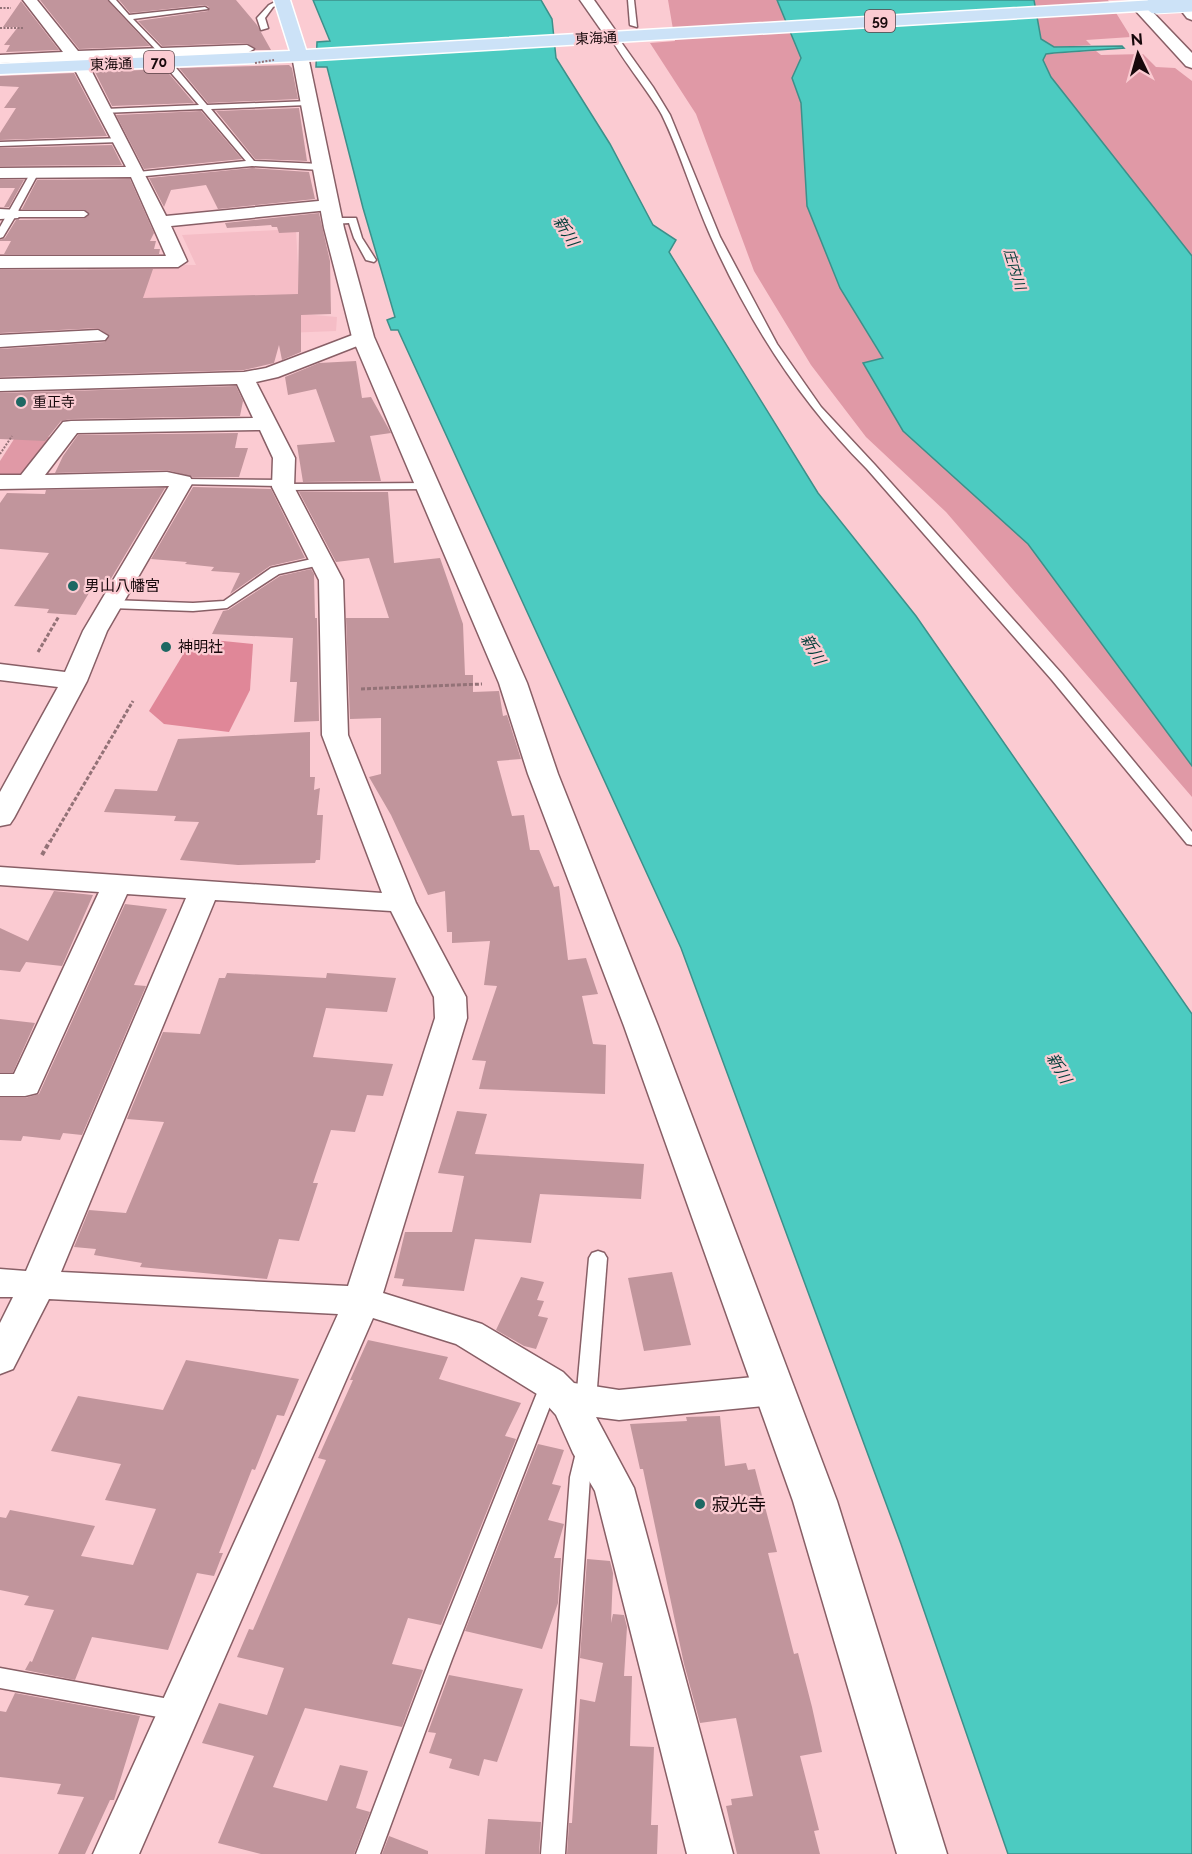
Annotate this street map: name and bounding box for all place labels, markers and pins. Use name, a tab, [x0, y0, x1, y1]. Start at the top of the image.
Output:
place label: 重正寺	[33, 394, 75, 410]
marker: 重正寺	[14, 395, 28, 409]
place label: 男山八幡宮	[85, 577, 160, 595]
marker: 男山八幡宮	[66, 579, 80, 593]
place label: 神明社	[178, 638, 223, 656]
marker: 神明社	[159, 640, 173, 654]
place label: 寂光寺	[712, 1494, 766, 1515]
marker: 寂光寺	[693, 1497, 707, 1511]

